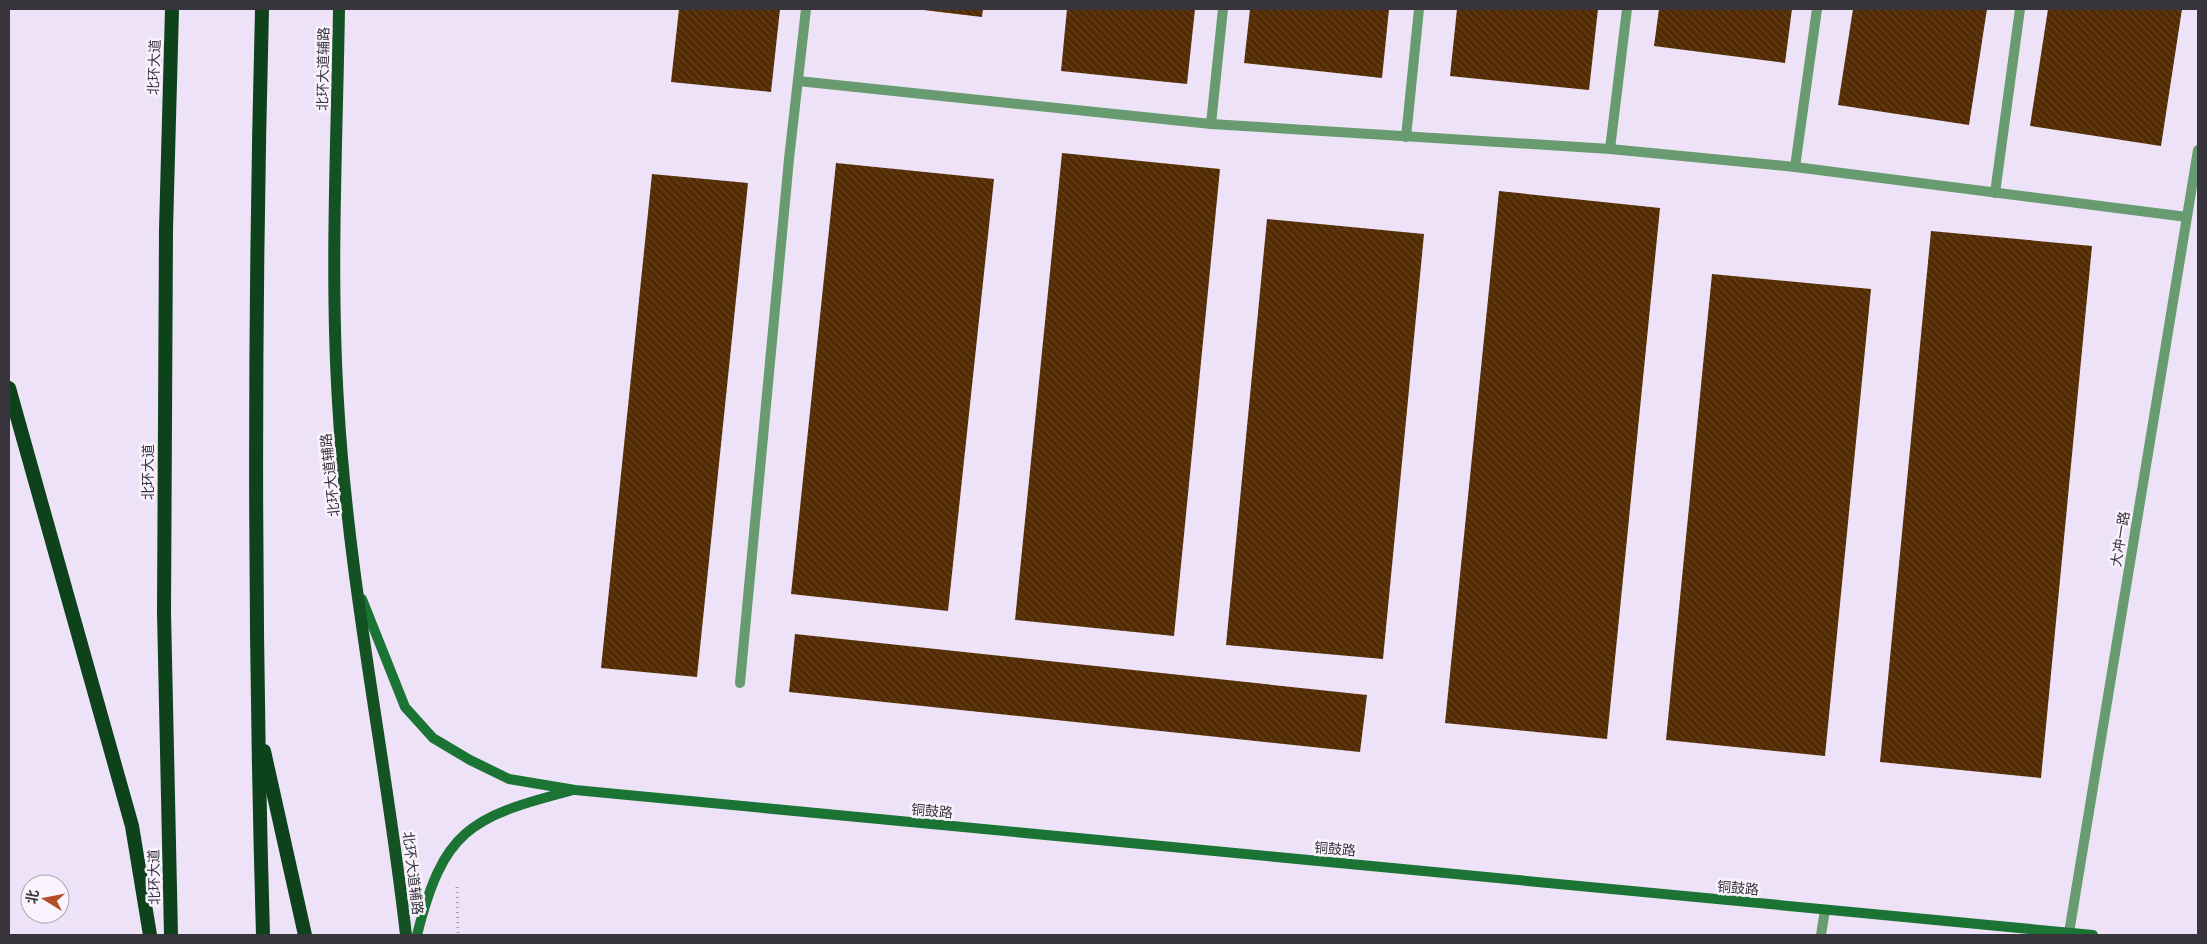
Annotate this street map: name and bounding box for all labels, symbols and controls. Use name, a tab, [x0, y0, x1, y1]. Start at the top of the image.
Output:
street label: 北环大道辅路	[313, 27, 332, 111]
street label: 北环大道	[144, 39, 163, 95]
street label: 北环大道辅路	[317, 432, 342, 518]
street label: 北环大道	[139, 444, 156, 500]
street label: 大冲一路	[2107, 510, 2132, 568]
street label: 铜鼓路	[910, 800, 954, 821]
street label: 北环大道辅路	[400, 830, 427, 916]
street label: 铜鼓路	[1313, 838, 1357, 859]
street label: 北环大道	[145, 849, 162, 905]
north arrow	[20, 874, 70, 924]
street label: 铜鼓路	[1716, 877, 1760, 898]
text: 北	[22, 888, 41, 905]

